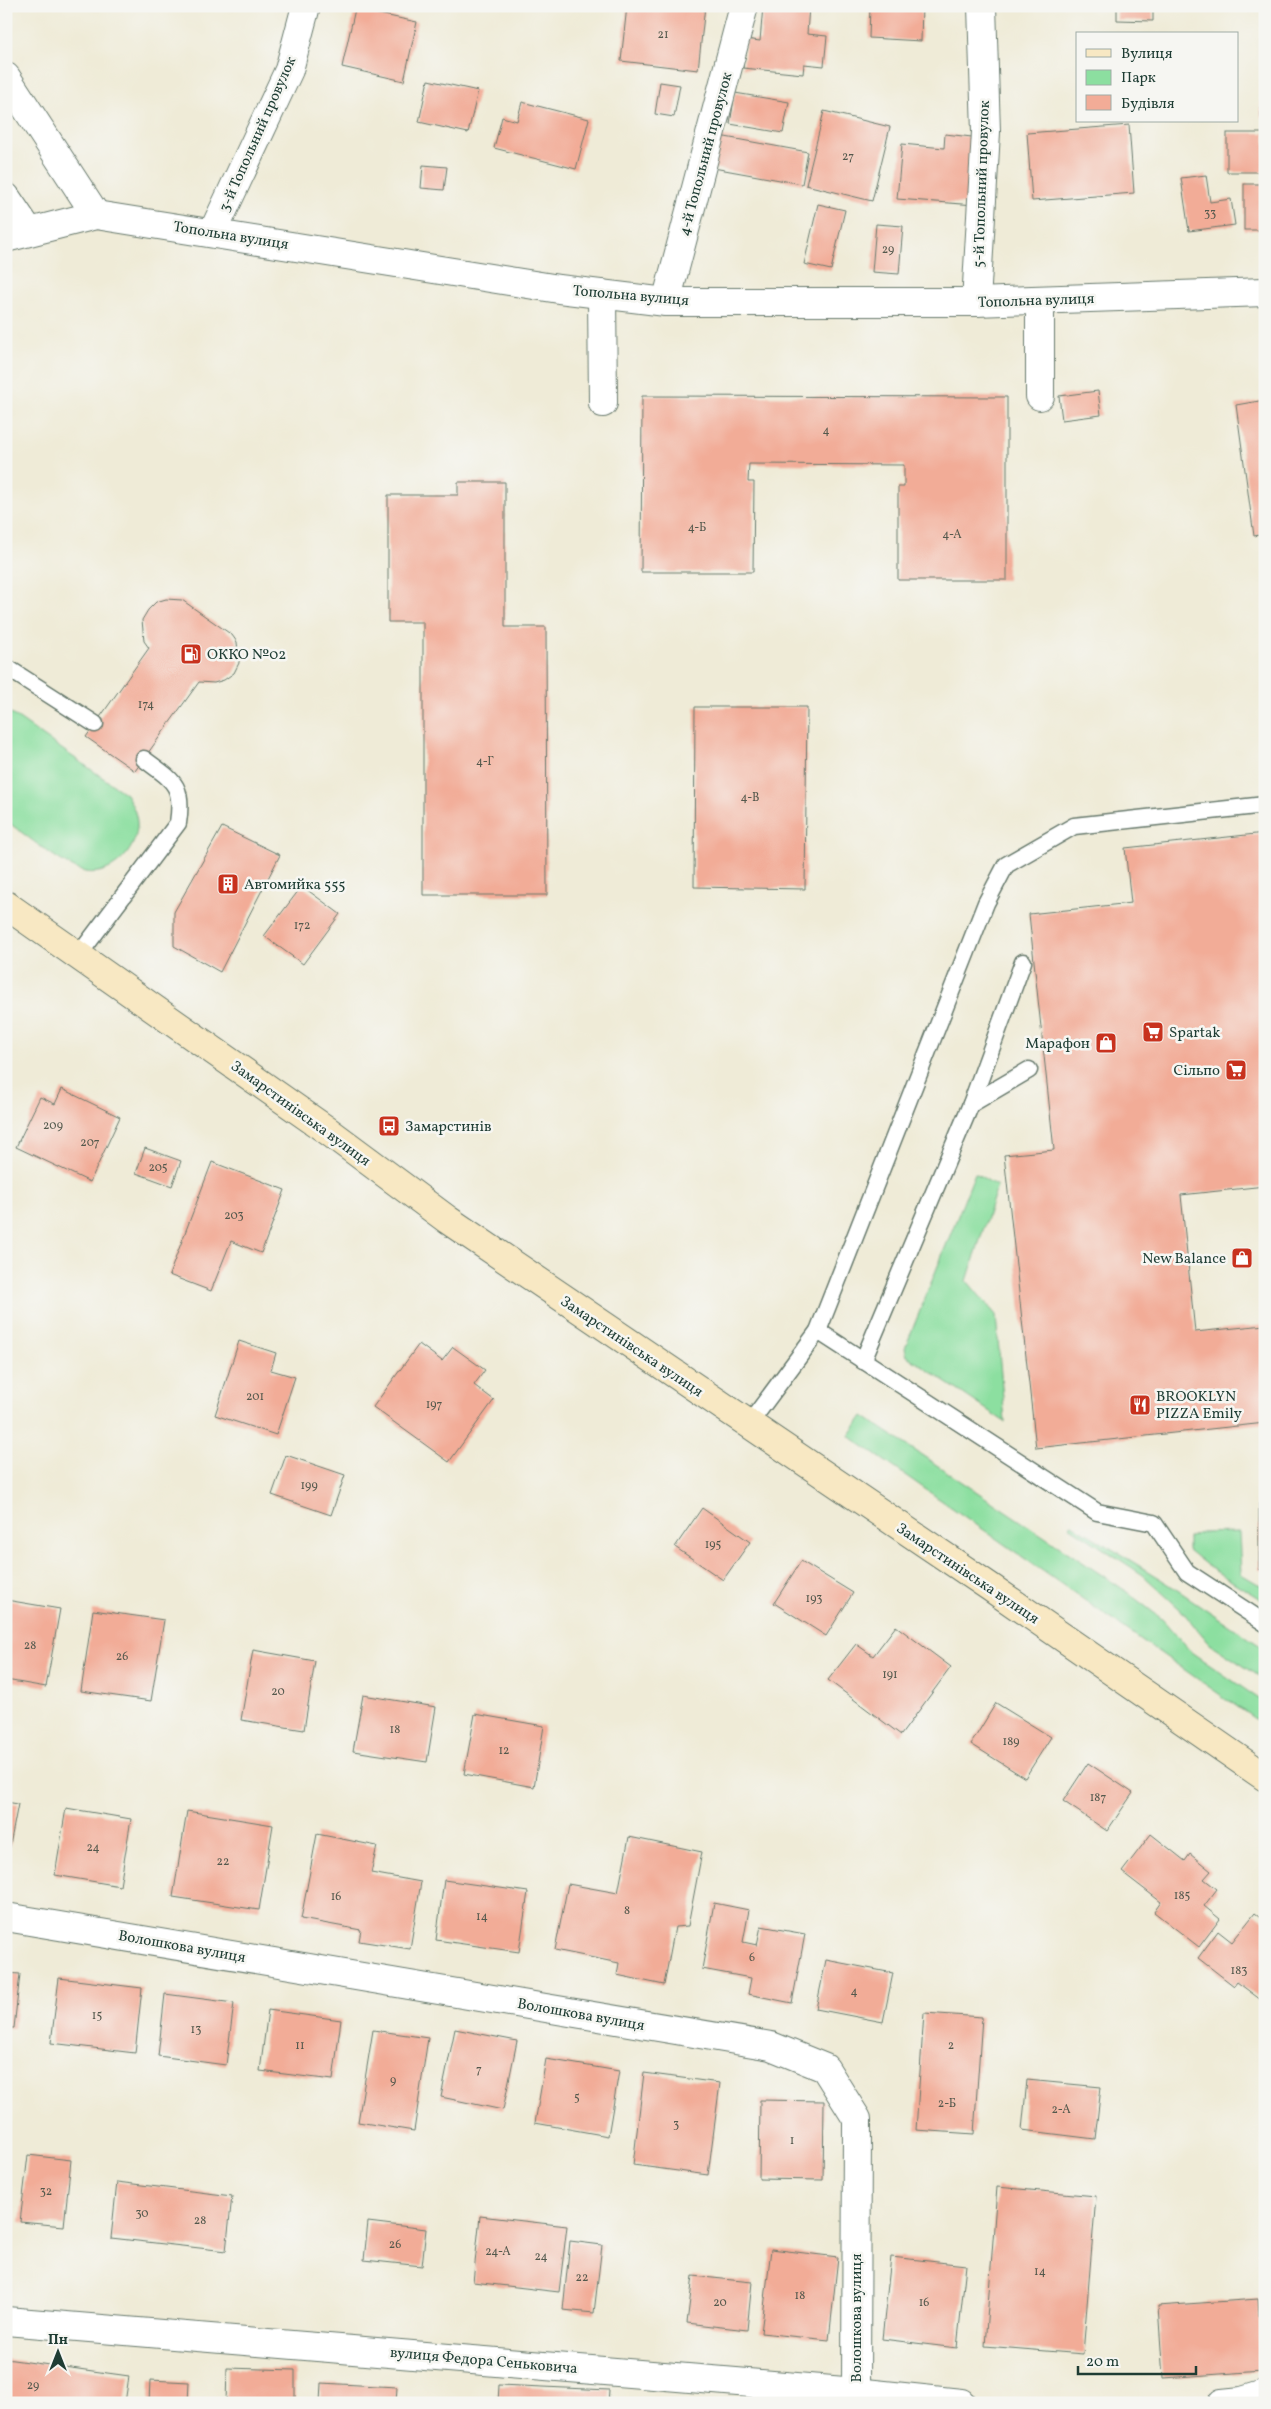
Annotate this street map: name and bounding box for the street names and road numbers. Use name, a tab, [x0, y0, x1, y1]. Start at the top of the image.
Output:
street label: 3-й Топольний провулок	[215, 54, 302, 216]
street label: 4-й Топольний провулок	[674, 70, 738, 239]
street label: 5-й Топольний провулок	[969, 100, 996, 268]
street label: Топольна вулиця	[172, 217, 290, 256]
street label: Топольна вулиця	[572, 281, 690, 312]
street label: Топольна вулиця	[977, 289, 1095, 314]
street label: Замарстинівська вулиця	[226, 1056, 374, 1172]
street label: Замарстинівська вулиця	[556, 1292, 707, 1403]
street label: Замарстинівська вулиця	[892, 1519, 1043, 1630]
street label: Волошкова вулиця	[116, 1926, 247, 1969]
street label: Волошкова вулиця	[515, 1994, 646, 2037]
street label: Волошкова вулиця	[847, 2253, 868, 2382]
street label: вулиця Федора Сеньковича	[389, 2343, 579, 2380]

